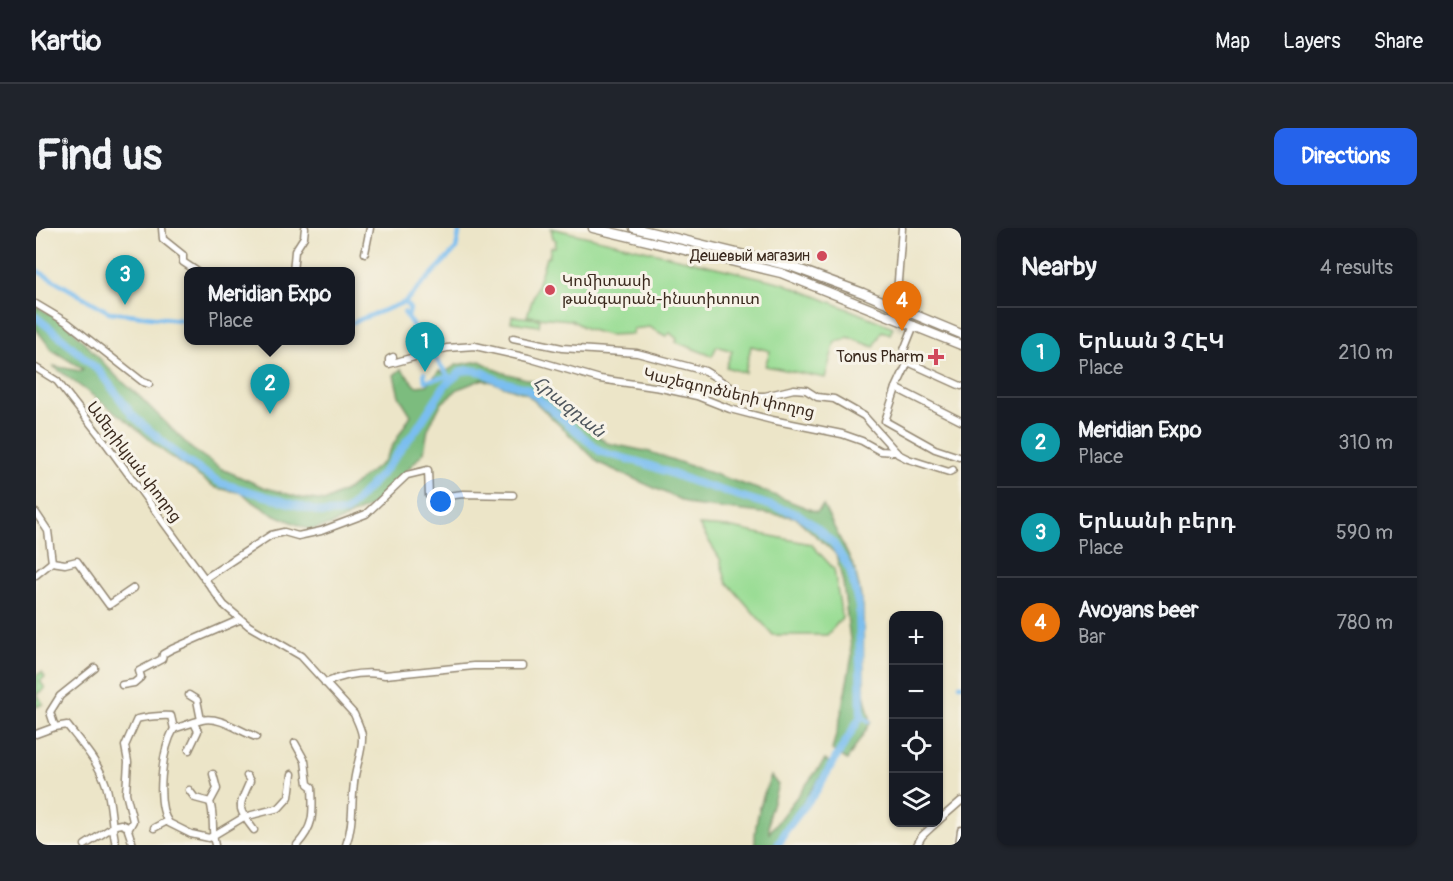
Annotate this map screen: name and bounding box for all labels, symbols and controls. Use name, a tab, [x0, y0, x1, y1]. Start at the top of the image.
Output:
text: Kartio	[30, 24, 101, 59]
text: Map	[1215, 28, 1250, 55]
text: Layers	[1283, 28, 1341, 55]
text: Share	[1374, 28, 1423, 55]
button: Directions	[1274, 128, 1417, 185]
text: Find us	[36, 130, 162, 182]
place label: Дешевый магазин	[689, 246, 810, 266]
marker: Дешевый магазин	[815, 249, 829, 263]
text: Nearby	[1021, 251, 1097, 283]
text: 4 results	[1320, 255, 1393, 280]
pin: 3	[106, 256, 145, 305]
popup	[184, 267, 355, 345]
place label: Կոմիտասի թանգարան-ինստիտուտ	[562, 271, 760, 309]
text: Meridian Expo	[208, 280, 331, 308]
pin: 4	[882, 282, 922, 331]
marker: Կոմիտասի թանգարան-ինստիտուտ	[543, 283, 557, 297]
text: Place	[208, 308, 253, 333]
pin: 1	[406, 322, 444, 372]
text: Երևան 3 ՀԷԿ	[1078, 327, 1225, 355]
text: 1	[1037, 340, 1044, 365]
text: 210 m	[1338, 340, 1393, 365]
place label: Tonus Pharm	[836, 347, 924, 367]
marker: Tonus Pharm	[929, 350, 943, 364]
text: Place	[1078, 355, 1123, 380]
pin: 2	[250, 364, 290, 414]
street label: Կաշեգործների փողոց	[641, 364, 817, 422]
water label: Հրազդան	[528, 371, 611, 444]
street label: Ամերիկյան փողոց	[82, 398, 186, 526]
text: Meridian Expo	[1078, 416, 1202, 444]
text: 2	[1035, 430, 1046, 455]
text: 310 m	[1338, 430, 1393, 455]
text: Place	[1078, 444, 1123, 469]
your location	[426, 487, 455, 516]
text: Երևանի բերդ	[1078, 507, 1236, 535]
text: 3	[1035, 520, 1046, 545]
text: 590 m	[1336, 520, 1393, 545]
text: Place	[1078, 535, 1123, 560]
text: Avoyans beer	[1078, 596, 1199, 624]
text: 4	[1035, 610, 1046, 635]
text: 780 m	[1337, 610, 1393, 635]
map controls	[889, 611, 943, 827]
button: +	[889, 611, 943, 665]
text: Bar	[1078, 624, 1106, 649]
button: −	[889, 665, 943, 719]
button: locate	[889, 719, 943, 773]
button: layers	[889, 773, 943, 827]

